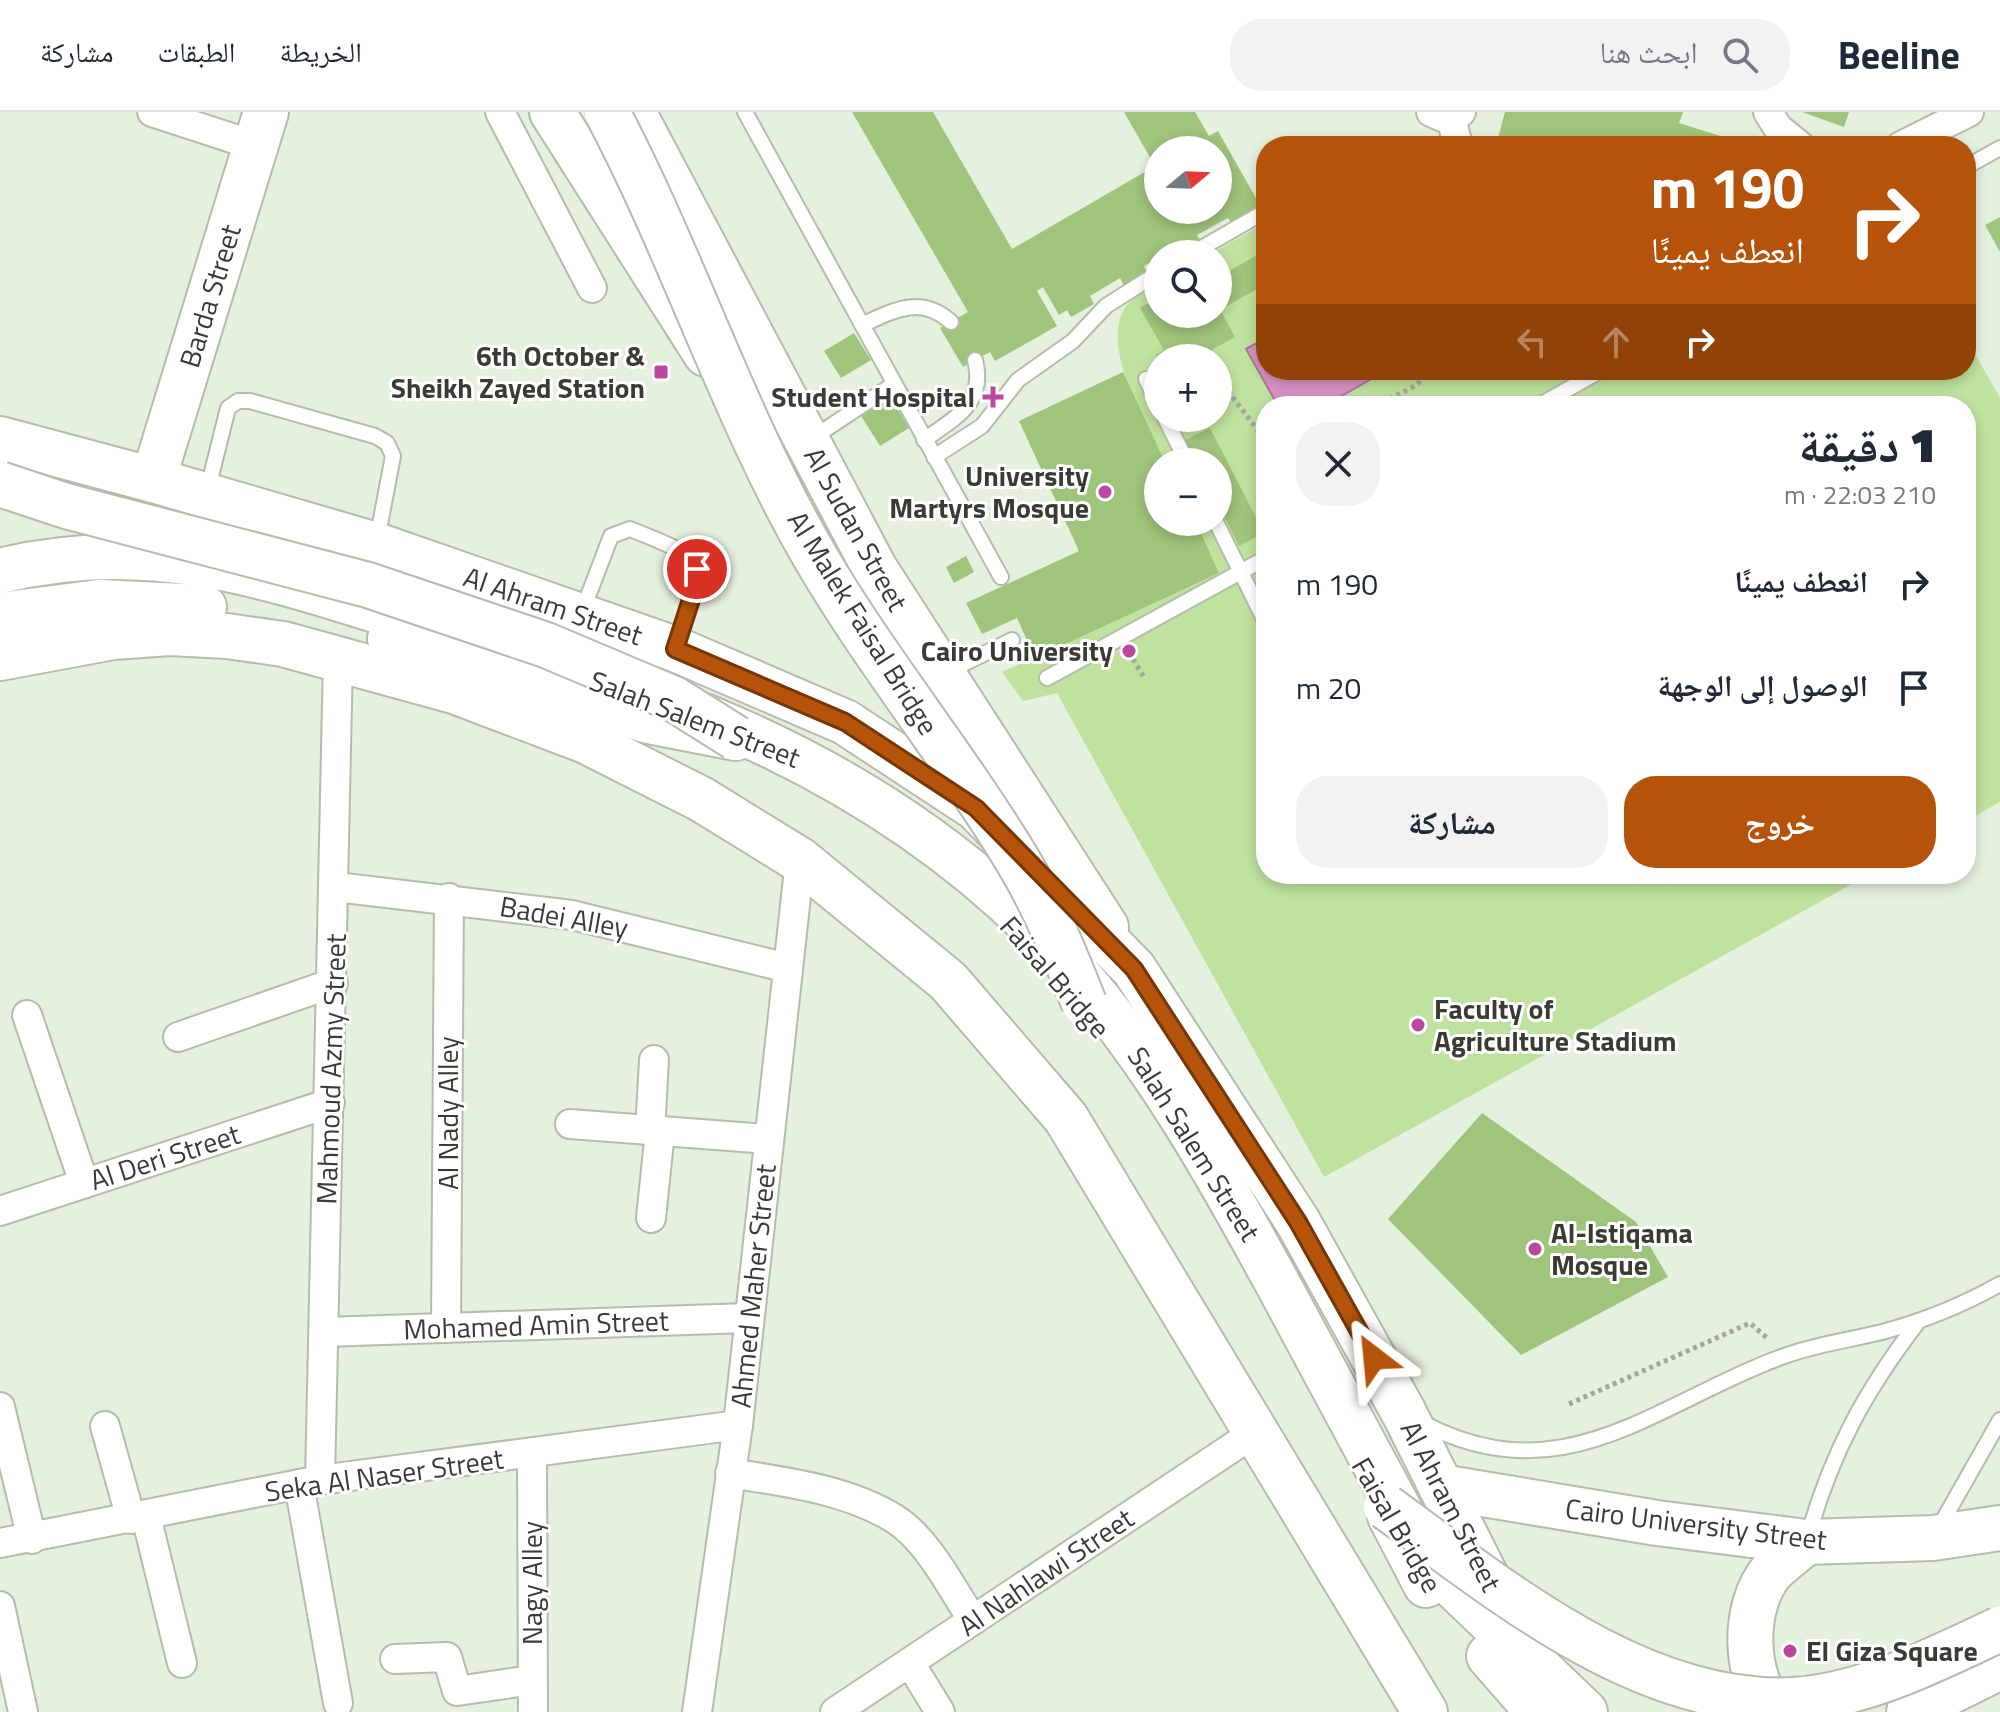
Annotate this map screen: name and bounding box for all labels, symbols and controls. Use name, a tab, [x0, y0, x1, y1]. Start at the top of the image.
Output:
search box	[1230, 19, 1790, 91]
text: Beeline	[1838, 26, 1960, 84]
text: ابحث هنا	[1600, 29, 1698, 75]
text: مشاركة	[40, 30, 114, 73]
text: الطبقات	[158, 30, 235, 73]
text: الخريطة	[279, 30, 362, 73]
icon: search	[1718, 33, 1762, 77]
north arrow	[1144, 136, 1232, 224]
map controls	[1144, 136, 1232, 536]
text: 190 m	[1651, 145, 1804, 230]
icon: right	[1832, 168, 1936, 272]
street label: Barda Street	[167, 219, 252, 373]
text: انعطف يمينًا	[1651, 222, 1804, 277]
button: search	[1144, 240, 1232, 328]
icon: left	[1510, 320, 1554, 364]
icon: ahead	[1594, 320, 1638, 364]
icon: right	[1678, 320, 1722, 364]
place label: 6th October & Sheikh Zayed Station	[391, 334, 645, 409]
button: +	[1144, 344, 1232, 432]
marker: 6th October & Sheikh Zayed Station	[652, 363, 670, 381]
place label: Student Hospital	[771, 375, 975, 418]
marker: Student Hospital	[982, 386, 1004, 408]
text: 1 دقيقة	[1798, 408, 1936, 481]
button: close	[1296, 422, 1380, 506]
street label: Al Sudan Street	[794, 439, 919, 619]
button: −	[1144, 448, 1232, 536]
place label: University Martyrs Mosque	[889, 454, 1089, 529]
text: 210 m · 22:03	[1784, 475, 1936, 514]
marker: University Martyrs Mosque	[1096, 483, 1114, 501]
street label: Al Malek Faisal Bridge	[777, 502, 950, 743]
pin	[663, 535, 731, 603]
icon: arrive	[675, 547, 719, 591]
street label: Al Ahram Street	[458, 555, 648, 656]
text: انعطف يمينًا	[1734, 558, 1868, 604]
text: 190 m	[1296, 561, 1378, 607]
icon: right	[1892, 562, 1936, 606]
place label: Cairo University	[921, 629, 1113, 672]
marker: Cairo University	[1120, 642, 1138, 660]
street label: Salah Salem Street	[584, 659, 807, 779]
text: الوصول إلى الوجهة	[1658, 662, 1868, 708]
text: 20 m	[1296, 665, 1361, 711]
icon: arrive	[1892, 666, 1936, 710]
button: مشاركة	[1296, 776, 1608, 868]
button: خروج	[1624, 776, 1936, 868]
street label: Badei Alley	[497, 884, 632, 949]
street label: Faisal Bridge	[990, 906, 1121, 1047]
street label: Mahmoud Azmy Street	[304, 933, 357, 1205]
place label: Faculty of Agriculture Stadium	[1434, 987, 1676, 1062]
marker: Faculty of Agriculture Stadium	[1409, 1016, 1427, 1034]
street label: Al Nady Alley	[426, 1036, 469, 1190]
street label: Salah Salem Street	[1117, 1038, 1272, 1250]
street label: Al Deri Street	[84, 1112, 246, 1201]
street label: Ahmed Maher Street	[718, 1162, 787, 1410]
place label: Al-Istiqama Mosque	[1551, 1211, 1693, 1286]
marker: Al-Istiqama Mosque	[1526, 1240, 1544, 1258]
street label: Mohamed Amin Street	[403, 1298, 670, 1351]
position arrow	[1332, 1316, 1416, 1400]
street label: Al Ahram Street	[1390, 1413, 1513, 1599]
street label: Seka Al Naser Street	[262, 1436, 506, 1513]
street label: Faisal Bridge	[1341, 1449, 1454, 1600]
street label: Cairo University Street	[1563, 1486, 1829, 1561]
street label: Al Nahlawi Street	[949, 1497, 1142, 1646]
street label: Nagy Alley	[510, 1521, 553, 1645]
place label: El Giza Square	[1806, 1629, 1978, 1672]
marker: El Giza Square	[1781, 1642, 1799, 1660]

